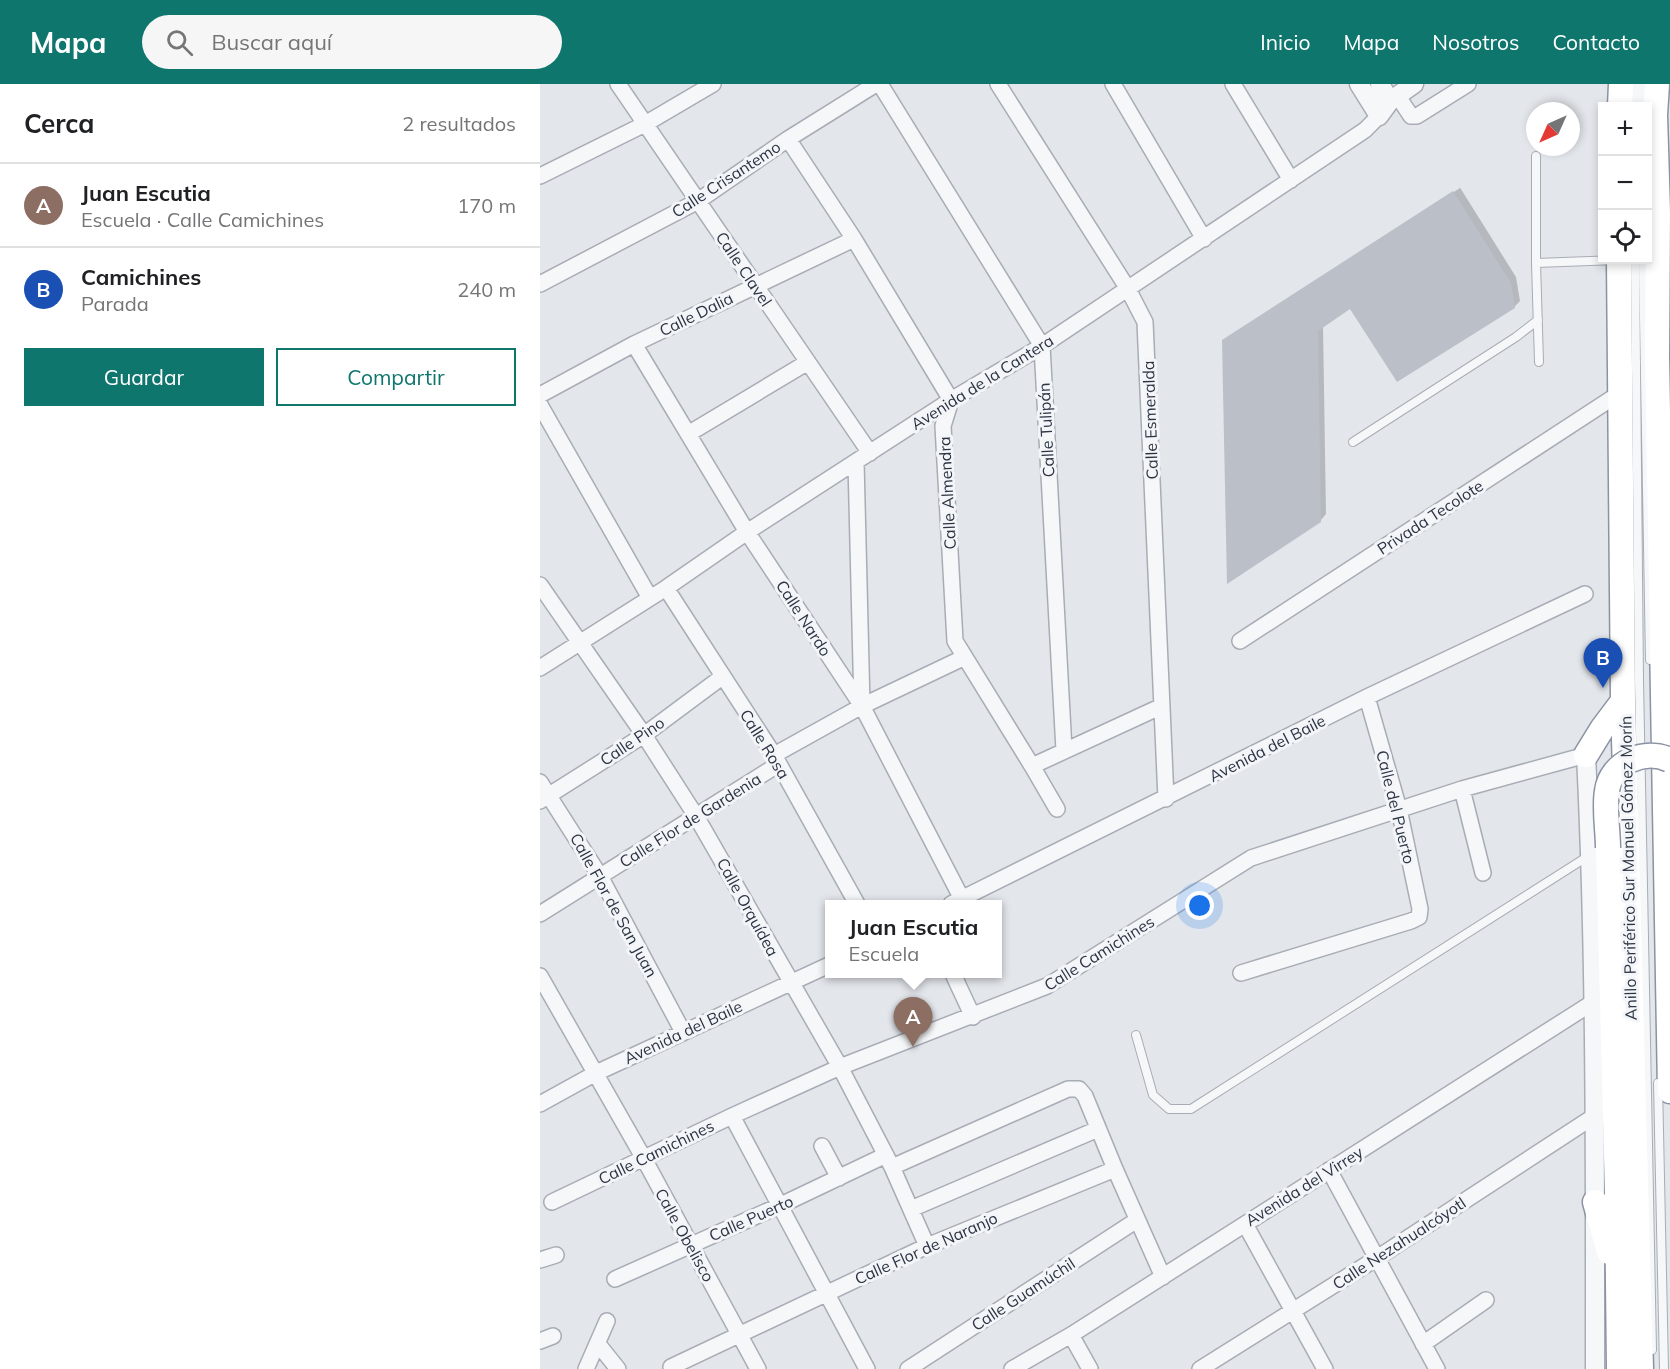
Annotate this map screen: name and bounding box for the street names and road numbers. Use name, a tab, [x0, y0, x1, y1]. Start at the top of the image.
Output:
street label: Calle Crisantemo	[668, 136, 784, 222]
street label: Calle Clavel	[712, 228, 776, 310]
street label: Calle Dalia	[656, 288, 736, 340]
street label: Avenida de la Cantera	[907, 330, 1057, 434]
street label: Calle Esmeralda	[1138, 360, 1162, 480]
street label: Calle Tulipán	[1034, 382, 1058, 478]
street label: Calle Almendra	[934, 436, 960, 550]
street label: Privada Tecolote	[1373, 475, 1487, 559]
street label: Calle Nardo	[772, 576, 836, 660]
street label: Calle Rosa	[736, 705, 794, 783]
street label: Avenida del Baile	[1205, 710, 1329, 786]
street label: Calle Pino	[596, 712, 668, 770]
street label: Anillo Periférico Sur Manuel Gómez Morín	[1615, 716, 1641, 1020]
street label: Calle del Puerto	[1372, 748, 1420, 866]
street label: Calle Flor de Gardenia	[615, 768, 765, 872]
street label: Calle Flor de San Juan	[566, 829, 662, 981]
street label: Calle Orquídea	[713, 854, 783, 960]
street label: Calle Camichines	[1040, 911, 1158, 995]
street label: Avenida del Baile	[621, 996, 745, 1068]
street label: Calle Camichines	[595, 1115, 717, 1189]
street label: Avenida del Virrey	[1242, 1142, 1367, 1230]
street label: Calle Obelisco	[651, 1185, 719, 1285]
street label: Calle Puerto	[706, 1191, 796, 1245]
street label: Calle Nezahualcóyotl	[1329, 1192, 1469, 1294]
street label: Calle Flor de Naranjo	[851, 1207, 1001, 1289]
street label: Calle Guamúchil	[967, 1253, 1079, 1335]

